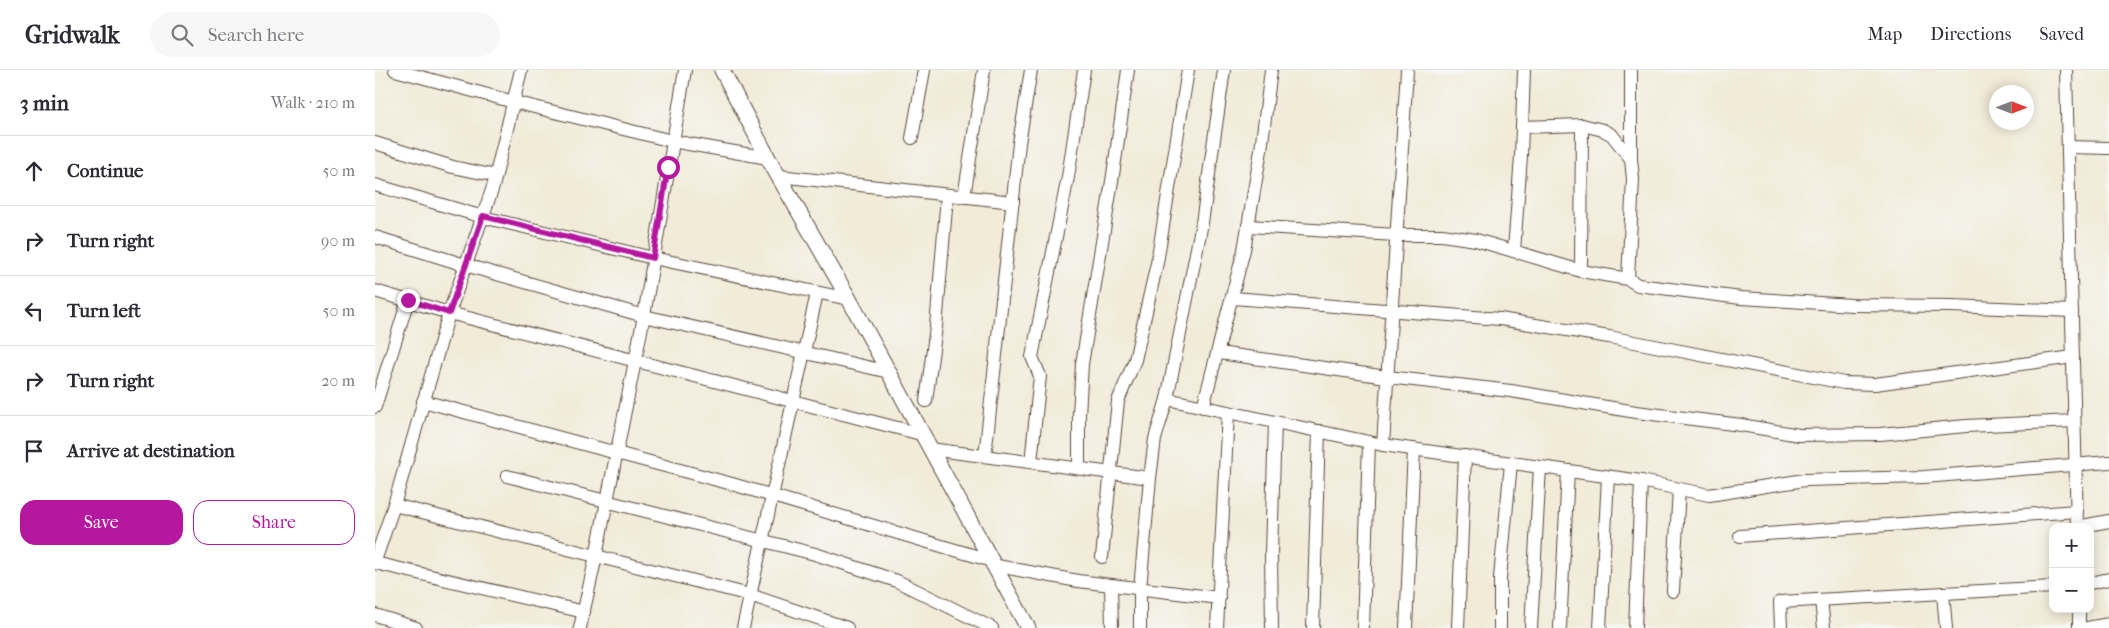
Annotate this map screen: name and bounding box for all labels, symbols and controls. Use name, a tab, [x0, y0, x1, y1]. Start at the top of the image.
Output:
search box	[150, 12, 500, 57]
text: Gridwalk	[25, 21, 120, 49]
icon: search	[168, 21, 196, 49]
text: Search here	[208, 24, 304, 46]
text: Map	[1868, 24, 1902, 45]
text: Directions	[1930, 24, 2011, 45]
text: Saved	[2039, 24, 2084, 45]
north arrow	[1989, 85, 2034, 130]
text: 3 min	[20, 91, 69, 115]
text: Walk · 210 m	[271, 93, 355, 112]
route start	[657, 156, 680, 179]
icon: ahead	[20, 157, 48, 185]
text: Continue	[67, 160, 143, 182]
text: 50 m	[323, 161, 355, 180]
icon: right	[20, 227, 48, 255]
text: Turn right	[67, 230, 154, 252]
text: 90 m	[321, 231, 355, 250]
route end	[397, 289, 420, 312]
icon: left	[20, 297, 48, 325]
text: Turn left	[67, 300, 141, 322]
text: 50 m	[323, 301, 355, 320]
icon: right	[20, 367, 48, 395]
text: Turn right	[67, 370, 154, 392]
text: 20 m	[321, 371, 355, 390]
icon: arrive	[20, 437, 48, 465]
text: Arrive at destination	[67, 440, 235, 462]
button: Save	[20, 500, 183, 545]
button: Share	[193, 500, 355, 545]
map controls	[2049, 523, 2094, 613]
button: +	[2049, 523, 2094, 568]
button: −	[2049, 568, 2094, 613]

